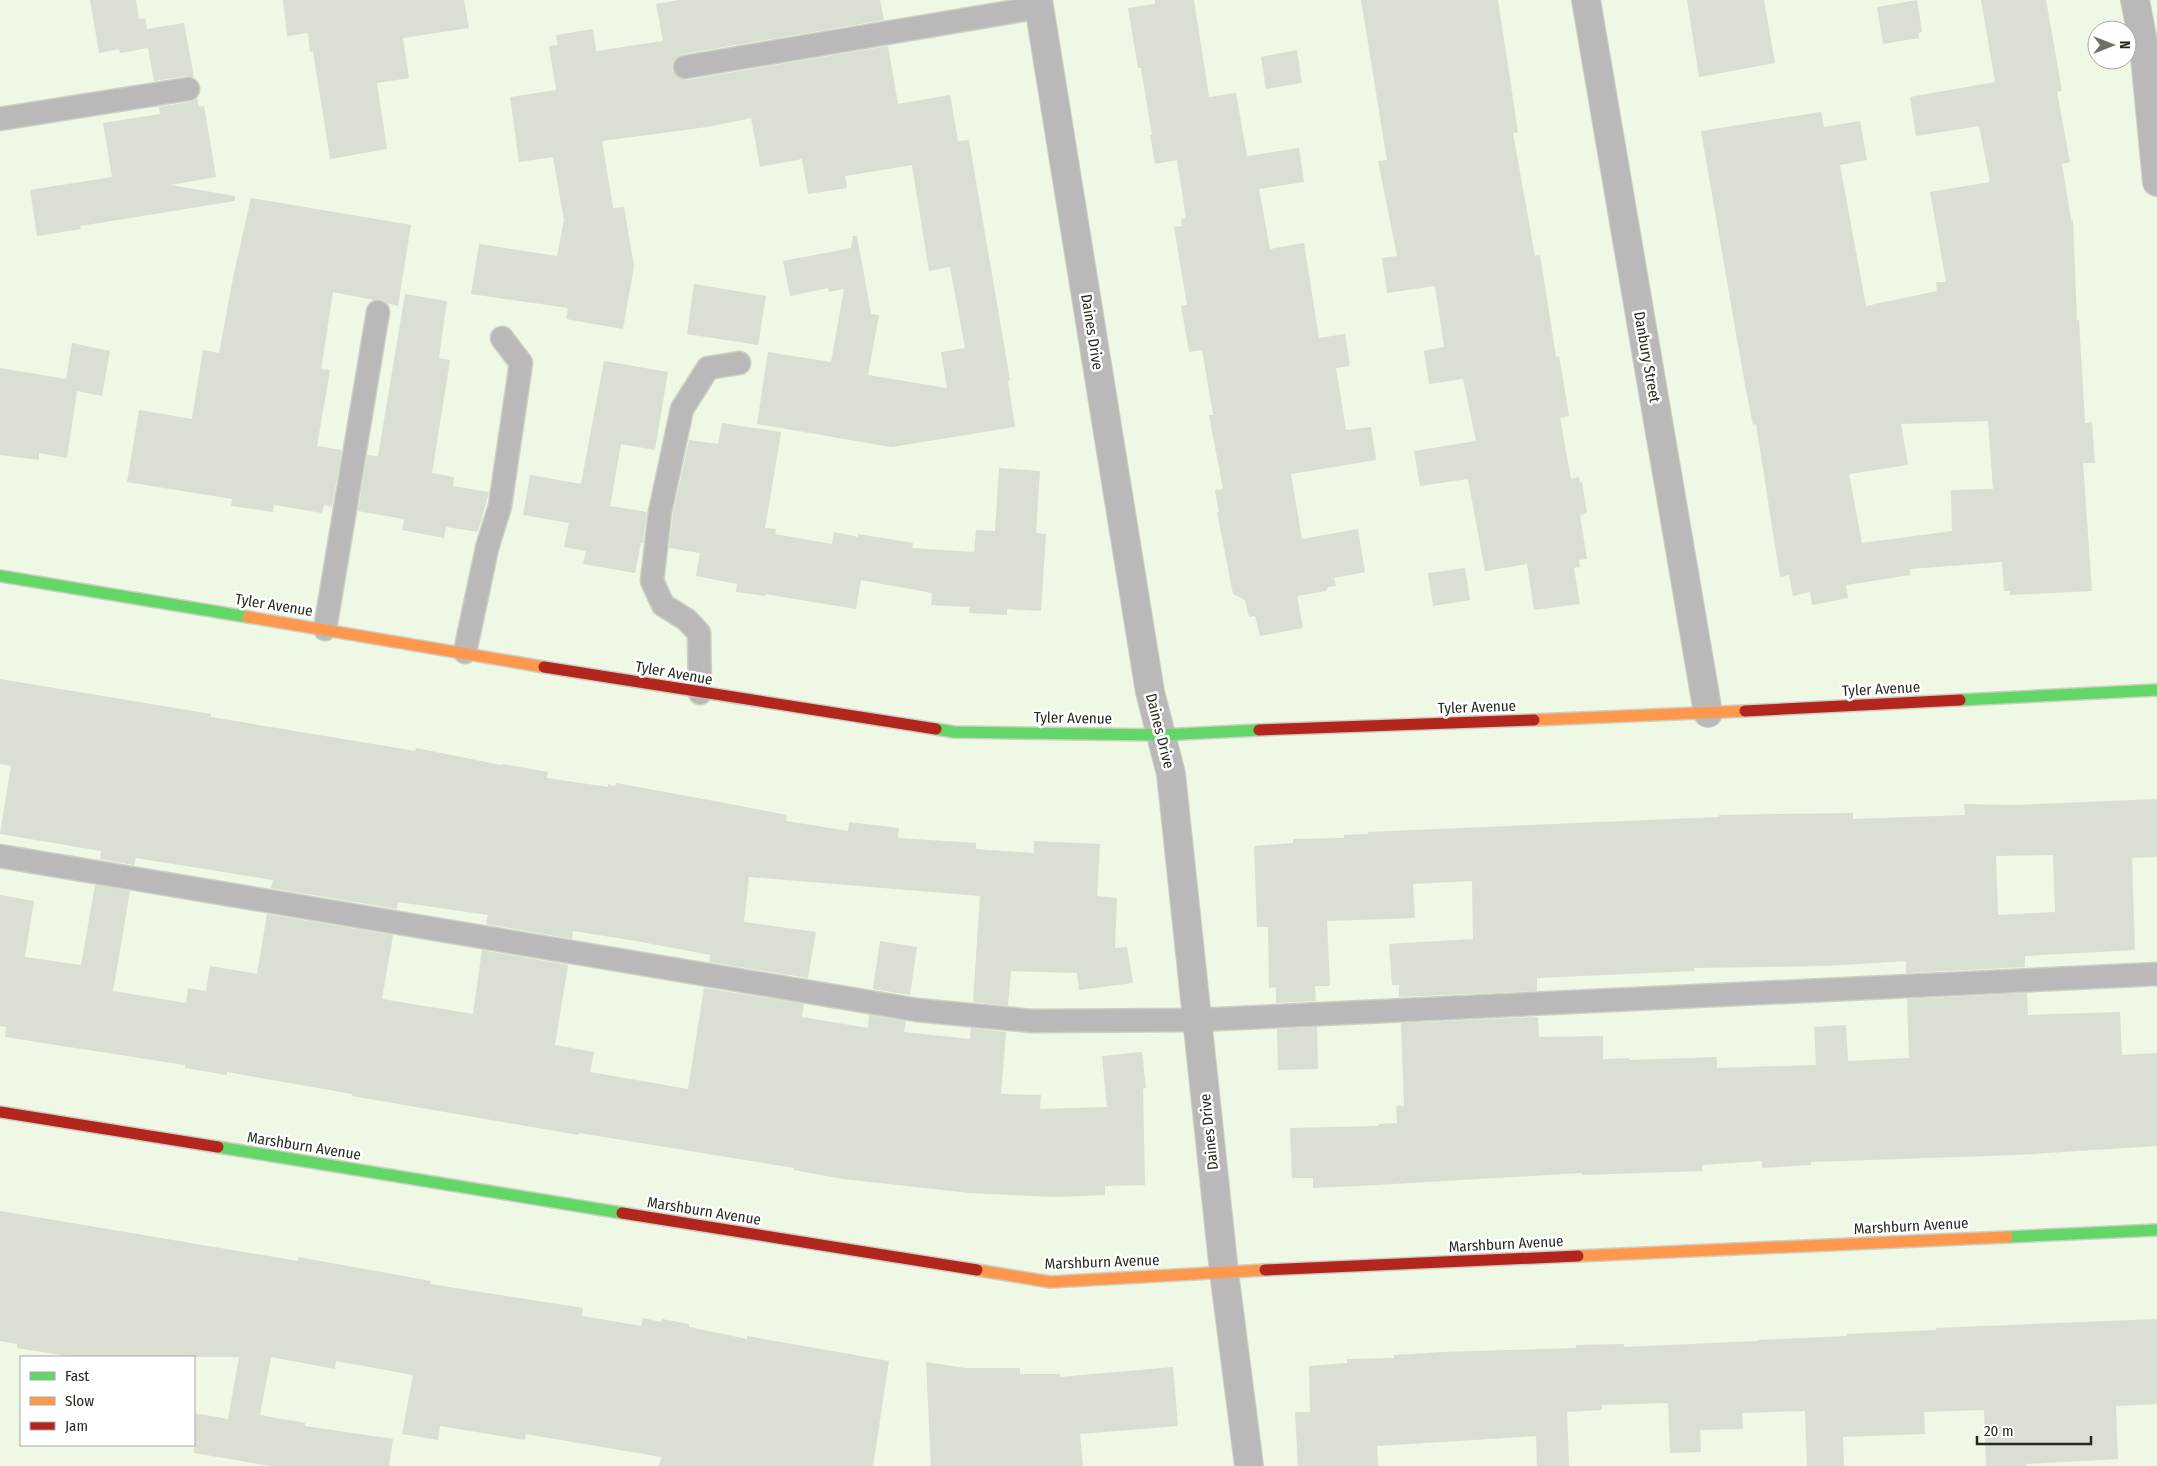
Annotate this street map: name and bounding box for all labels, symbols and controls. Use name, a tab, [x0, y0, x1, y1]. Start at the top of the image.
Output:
north arrow	[2087, 20, 2137, 70]
text: N	[2116, 41, 2133, 49]
street label: Daines Drive	[1077, 293, 1107, 371]
street label: Danbury Street	[1630, 310, 1664, 404]
street label: Tyler Avenue	[234, 590, 314, 620]
street label: Tyler Avenue	[634, 657, 714, 689]
street label: Tyler Avenue	[1841, 678, 1921, 700]
street label: Daines Drive	[1142, 692, 1178, 770]
street label: Tyler Avenue	[1438, 697, 1516, 717]
street label: Tyler Avenue	[1034, 708, 1112, 728]
street label: Daines Drive	[1196, 1093, 1222, 1171]
street label: Marshburn Avenue	[246, 1128, 362, 1164]
street label: Marshburn Avenue	[646, 1193, 762, 1229]
street label: Marshburn Avenue	[1853, 1214, 1969, 1238]
street label: Marshburn Avenue	[1448, 1232, 1564, 1256]
street label: Marshburn Avenue	[1044, 1251, 1160, 1273]
legend	[20, 1356, 195, 1446]
text: Fast	[65, 1367, 89, 1385]
text: Slow	[65, 1392, 94, 1410]
scale bar	[1977, 1414, 2091, 1446]
text: Jam	[65, 1417, 88, 1435]
text: 20 m	[1984, 1422, 2014, 1440]

